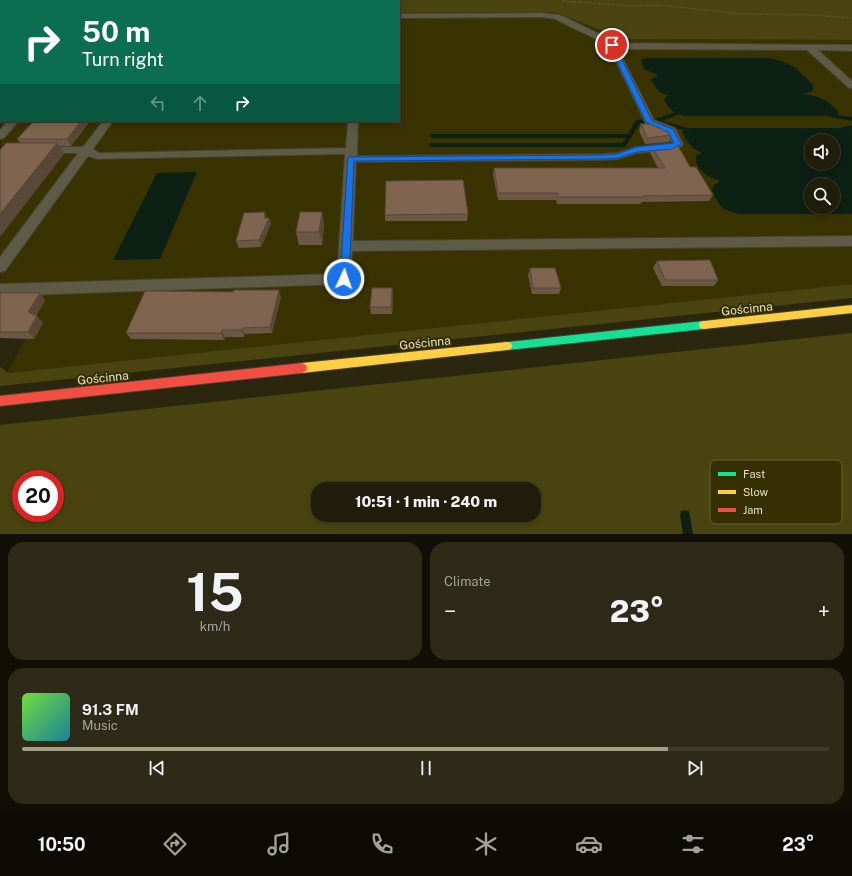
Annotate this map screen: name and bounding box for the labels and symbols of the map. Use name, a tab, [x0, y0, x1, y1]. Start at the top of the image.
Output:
pin	[595, 28, 629, 62]
position arrow	[323, 258, 365, 300]
street label: Gościnna	[721, 299, 773, 319]
street label: Gościnna	[399, 333, 451, 353]
street label: Gościnna	[77, 368, 129, 388]
legend	[710, 460, 842, 524]
text: Fast	[743, 468, 765, 480]
speed limit sign: 20	[12, 470, 64, 522]
text: Slow	[743, 486, 769, 498]
text: Jam	[743, 504, 763, 516]

